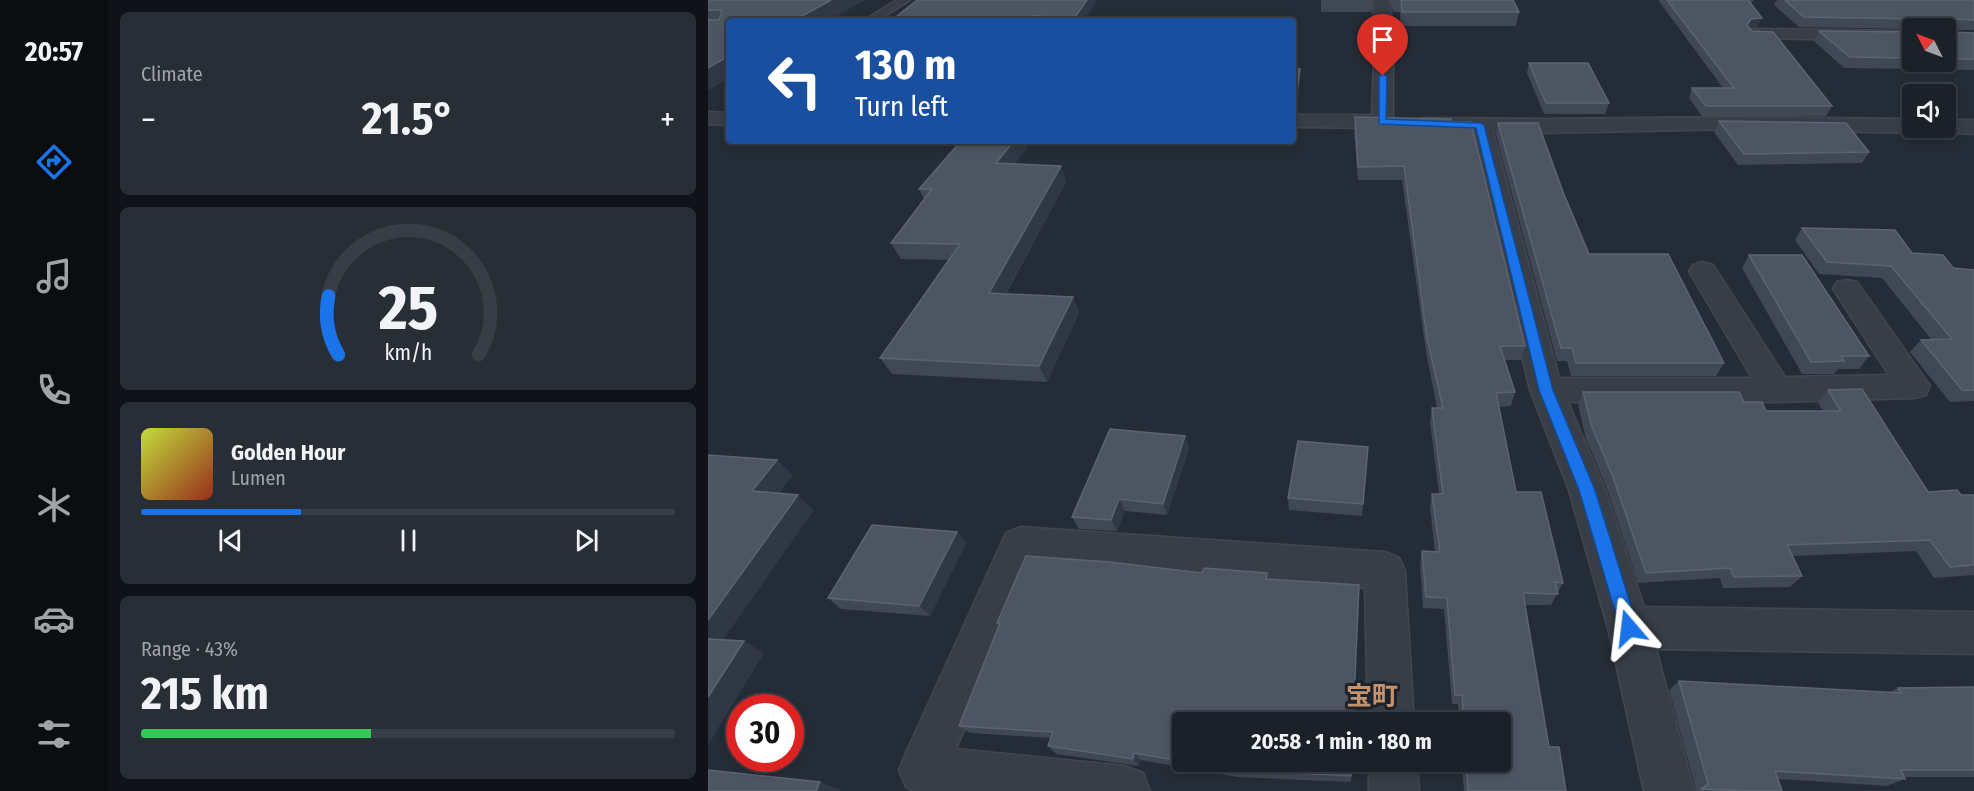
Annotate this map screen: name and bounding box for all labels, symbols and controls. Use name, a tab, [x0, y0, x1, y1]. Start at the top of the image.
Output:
pin	[1357, 14, 1408, 76]
north arrow	[1902, 18, 1956, 72]
map controls	[1902, 18, 1956, 138]
icon: arrive	[1366, 23, 1399, 56]
text: 20:57	[25, 36, 83, 68]
text: 130 m	[855, 40, 956, 90]
icon: left	[756, 42, 834, 120]
text: Climate	[141, 62, 203, 86]
button: sound	[1902, 84, 1956, 138]
text: Turn left	[855, 91, 948, 123]
text: 21.5°	[362, 92, 454, 146]
text: −	[141, 100, 156, 140]
text: +	[660, 100, 675, 140]
icon: directions	[33, 141, 75, 183]
icon: music	[33, 255, 75, 297]
text: 25	[377, 271, 438, 346]
text: km/h	[384, 341, 432, 367]
icon: phone	[33, 369, 75, 411]
text: Golden Hour	[231, 439, 345, 466]
text: Lumen	[231, 466, 286, 490]
icon: climate	[33, 484, 75, 526]
icon: previous	[214, 524, 247, 557]
icon: pause	[392, 524, 425, 557]
icon: next	[570, 524, 603, 557]
position arrow	[1597, 596, 1661, 660]
icon: car	[33, 598, 75, 640]
text: Range · 43%	[141, 637, 238, 661]
text: 215 km	[141, 667, 269, 721]
district label: 宝町	[1346, 681, 1398, 712]
speed limit sign: 30	[726, 694, 804, 772]
icon: filters	[33, 713, 75, 755]
text: 20:58 · 1 min · 180 m	[1251, 728, 1432, 755]

